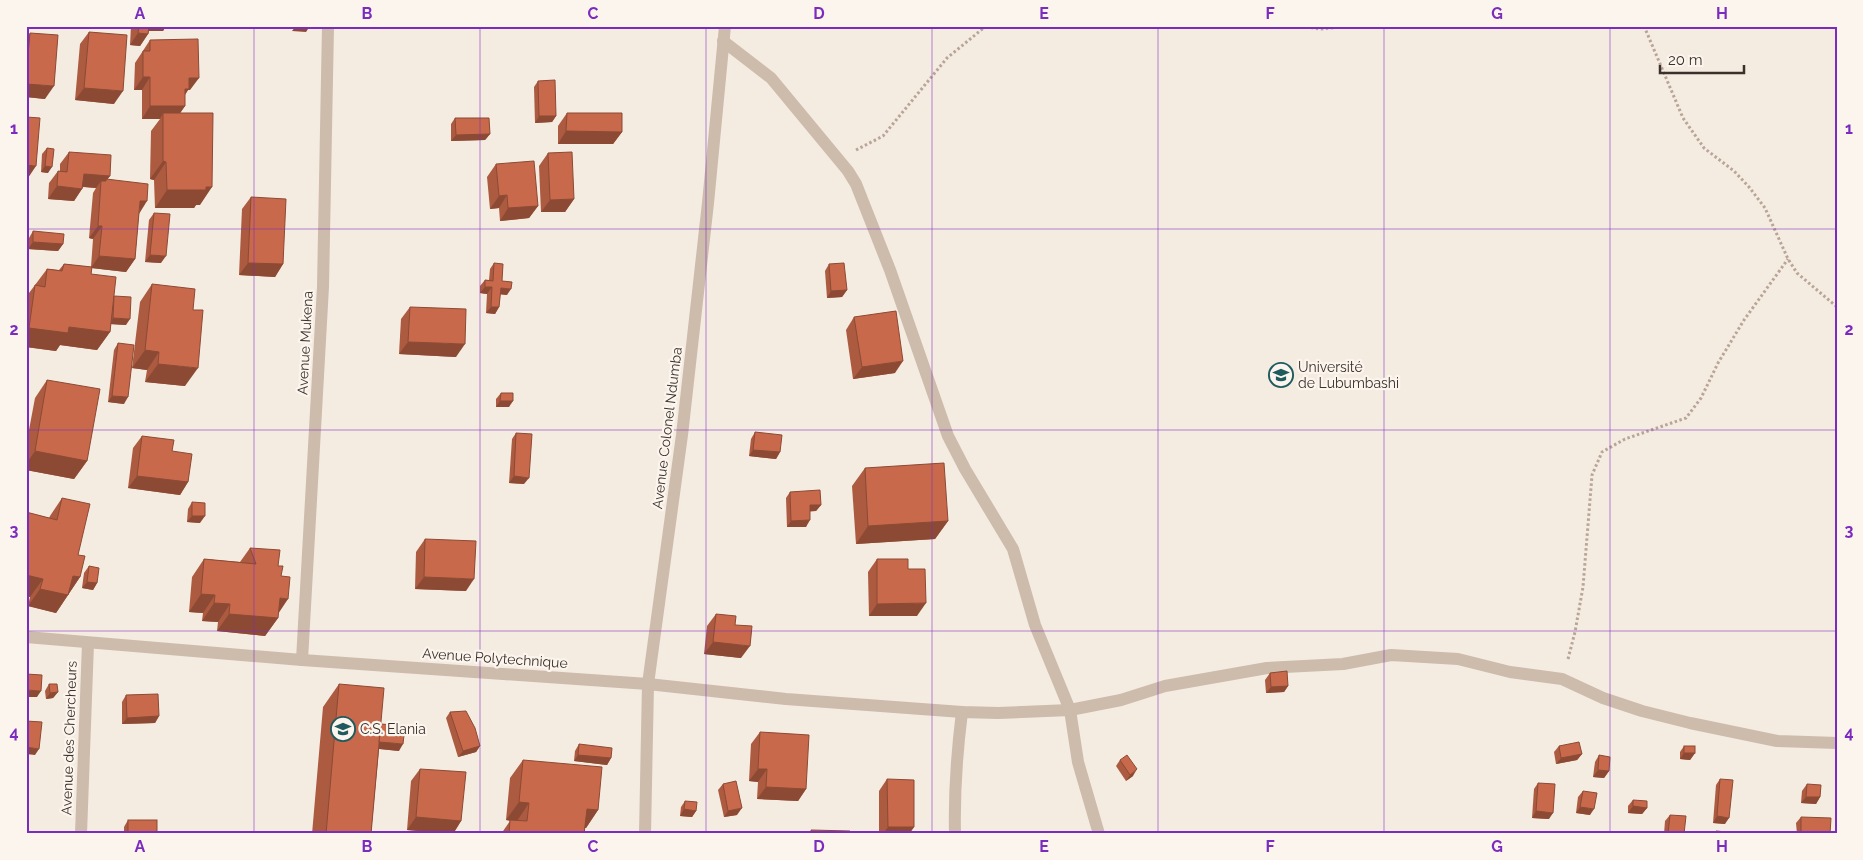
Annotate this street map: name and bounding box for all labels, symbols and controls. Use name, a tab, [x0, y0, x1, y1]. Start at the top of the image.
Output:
text: A	[135, 4, 146, 23]
text: B	[362, 4, 373, 23]
text: C	[588, 4, 599, 23]
text: D	[813, 4, 825, 23]
text: E	[1039, 4, 1049, 23]
text: F	[1265, 4, 1275, 23]
text: G	[1491, 4, 1503, 23]
text: H	[1716, 4, 1728, 23]
scale bar	[1660, 42, 1744, 74]
text: 20 m	[1668, 51, 1703, 69]
text: 1	[10, 119, 18, 138]
text: 1	[1845, 119, 1853, 138]
street label: Avenue Mukena	[294, 290, 316, 396]
text: 2	[9, 320, 19, 339]
text: 2	[1844, 320, 1854, 339]
street label: Avenue Colonel Ndumba	[649, 346, 685, 510]
place label: Université de Lubumbashi	[1298, 359, 1399, 391]
school or university icon: Université de Lubumbashi	[1268, 362, 1294, 388]
text: 3	[10, 521, 19, 540]
text: 3	[1845, 521, 1854, 540]
street label: Avenue Polytechnique	[422, 645, 568, 671]
street label: Avenue des Chercheurs	[58, 660, 80, 816]
school or university icon: C.S. Elania	[330, 716, 356, 742]
place label: C.S. Elania	[360, 721, 426, 737]
text: 4	[9, 723, 19, 742]
text: 4	[1844, 723, 1854, 742]
text: A	[135, 837, 146, 856]
text: B	[362, 837, 373, 856]
text: C	[588, 837, 599, 856]
text: D	[813, 837, 825, 856]
text: E	[1039, 837, 1049, 856]
text: F	[1265, 837, 1275, 856]
text: G	[1491, 837, 1503, 856]
text: H	[1716, 837, 1728, 856]

